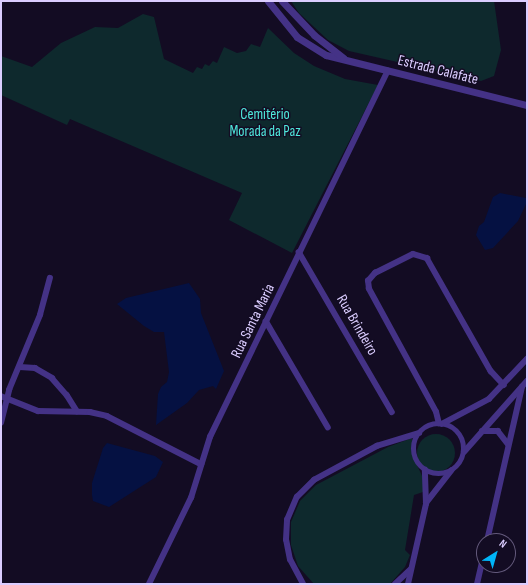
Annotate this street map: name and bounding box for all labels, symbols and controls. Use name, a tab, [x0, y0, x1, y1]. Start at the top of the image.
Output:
street label: Estrada Calafate	[396, 51, 480, 89]
park label: Cemitério Morada da Paz	[229, 105, 301, 140]
street label: Rua Santa Maria	[227, 281, 279, 361]
street label: Rua Brindeiro	[332, 292, 382, 358]
north arrow	[476, 533, 516, 573]
text: N	[497, 537, 509, 551]

